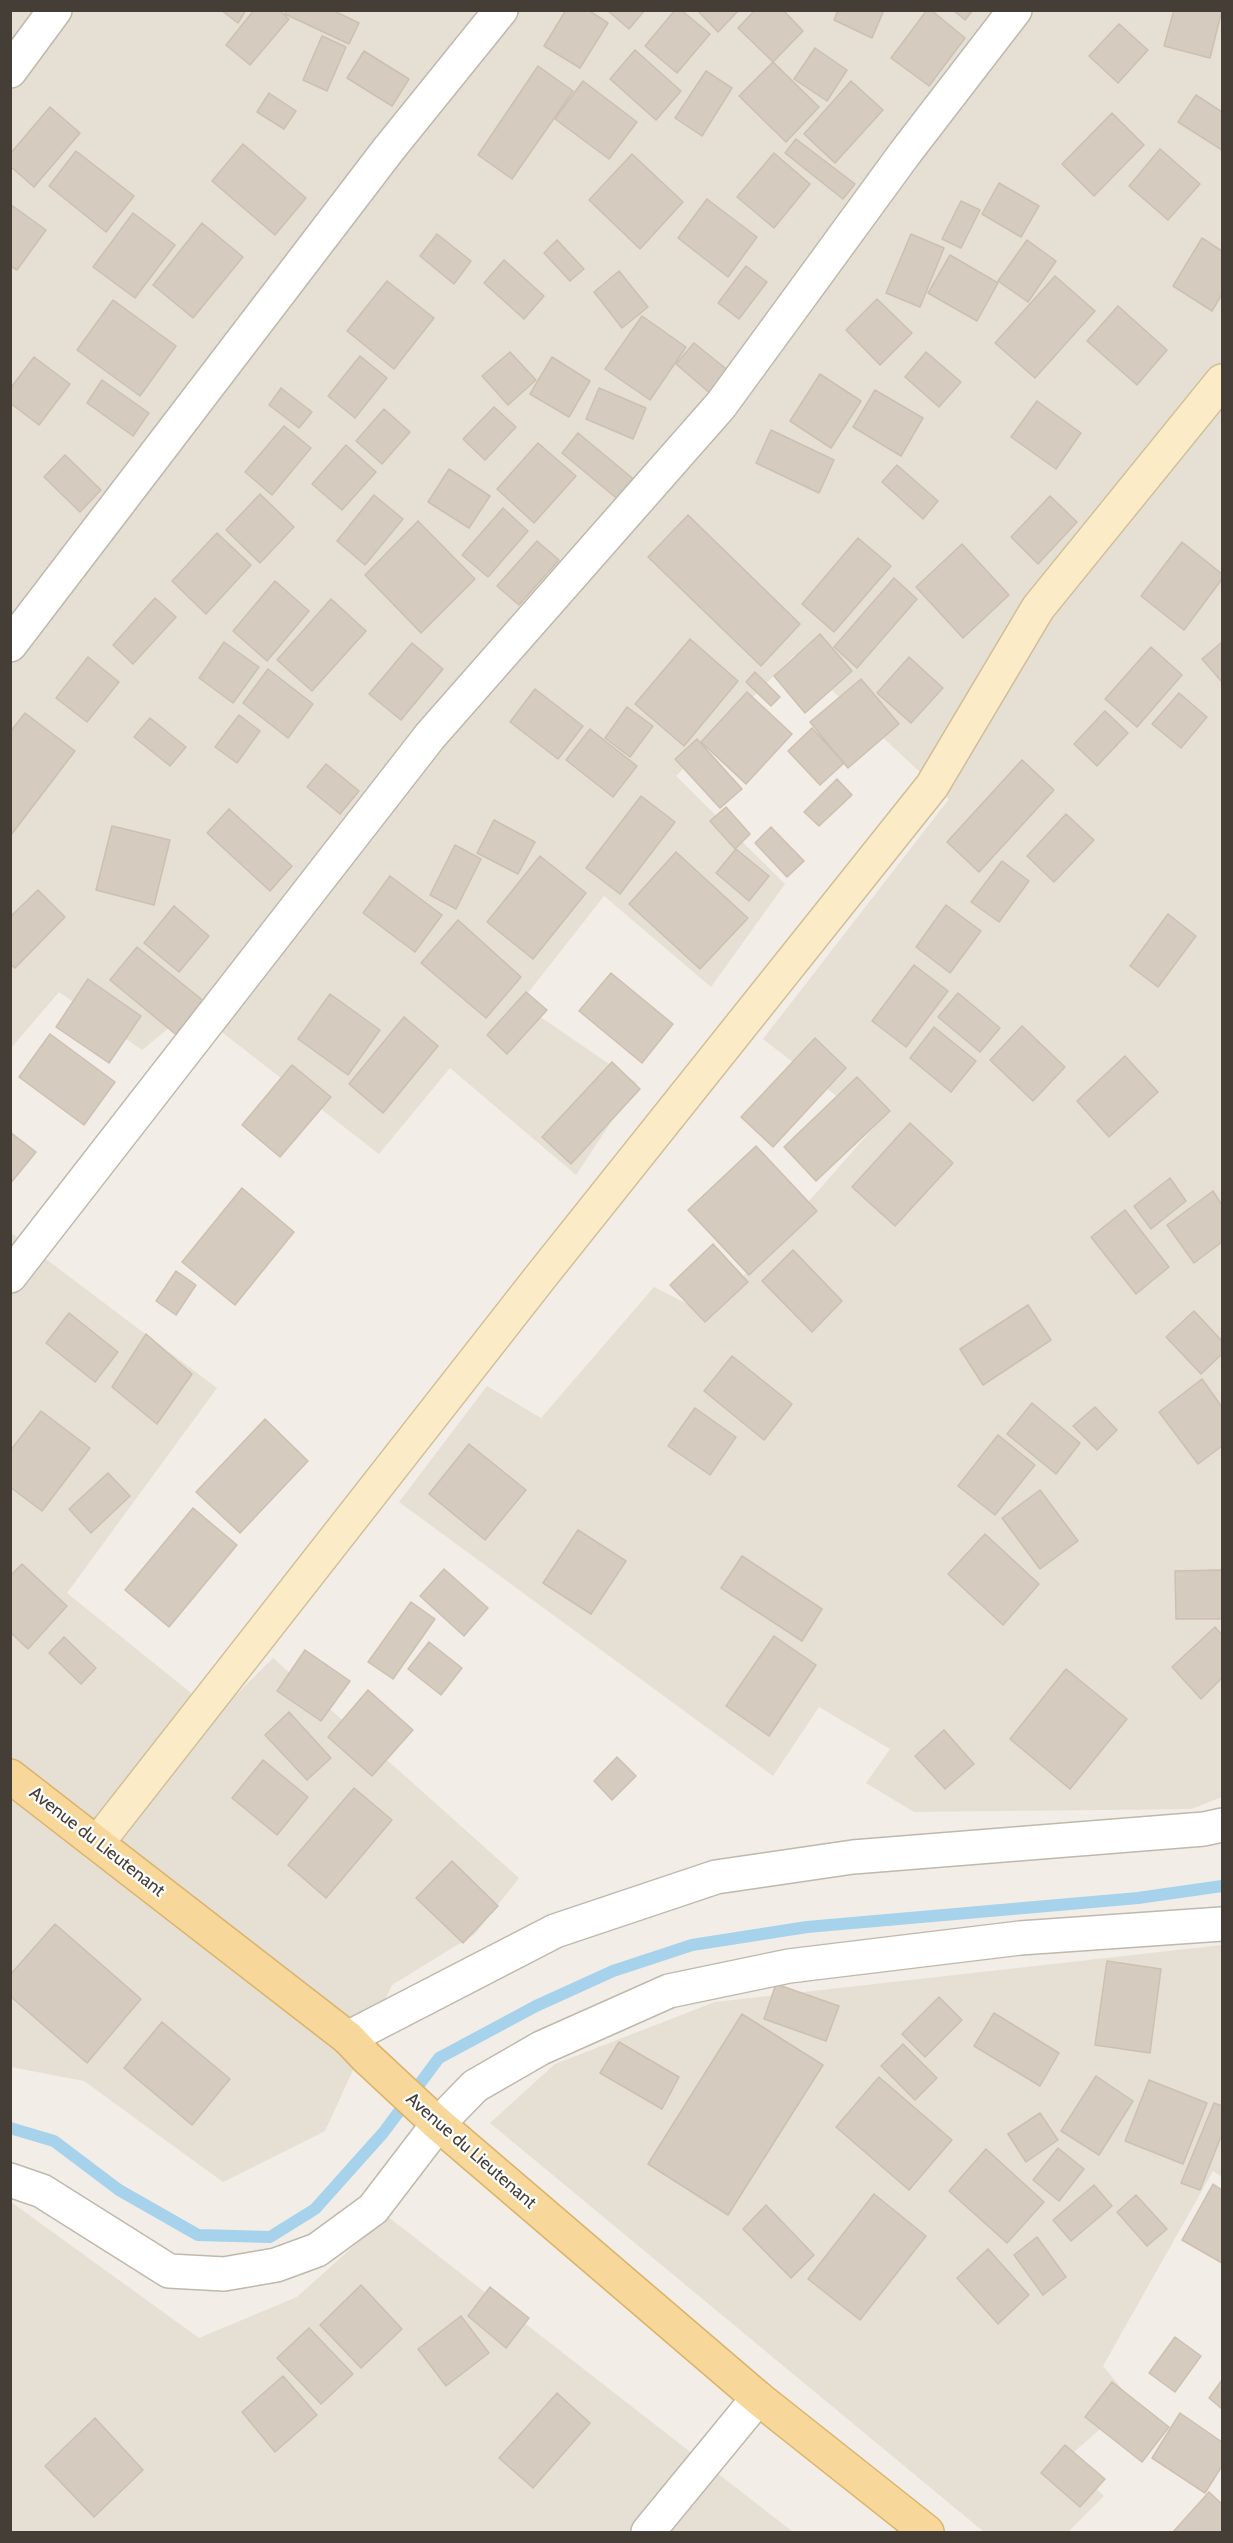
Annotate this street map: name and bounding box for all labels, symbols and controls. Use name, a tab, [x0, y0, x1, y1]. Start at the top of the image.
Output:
street label: Avenue du Lieutenant	[25, 1782, 169, 1902]
street label: Avenue du Lieutenant	[401, 2088, 541, 2214]

